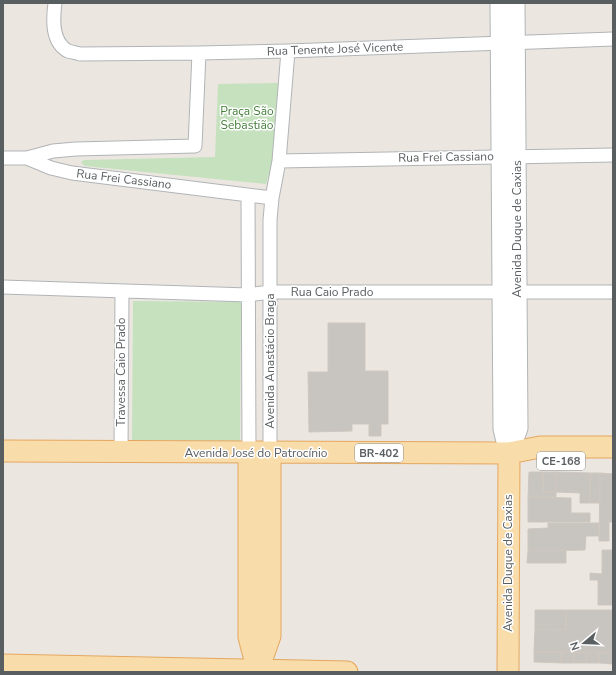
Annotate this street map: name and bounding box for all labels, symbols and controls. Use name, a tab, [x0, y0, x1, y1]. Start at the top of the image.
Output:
street label: Rua Tenente José Vicente	[266, 39, 404, 59]
park label: Praça São Sebastião	[220, 103, 274, 133]
street label: Rua Frei Cassiano	[398, 148, 494, 166]
street label: Avenida Duque de Caxias	[509, 160, 525, 298]
street label: Rua Frei Cassiano	[76, 165, 173, 193]
street label: Rua Caio Prado	[291, 284, 374, 300]
street label: Avenida Anastácio Braga	[262, 293, 278, 429]
street label: Travessa Caio Prado	[113, 317, 129, 426]
road number: BR-402	[355, 444, 403, 462]
street label: Avenida José do Patrocínio	[185, 445, 328, 461]
road number: CE-168	[537, 452, 585, 470]
street label: Avenida Duque de Caxias	[500, 494, 516, 632]
north arrow	[564, 623, 604, 663]
text: N	[567, 640, 583, 652]

